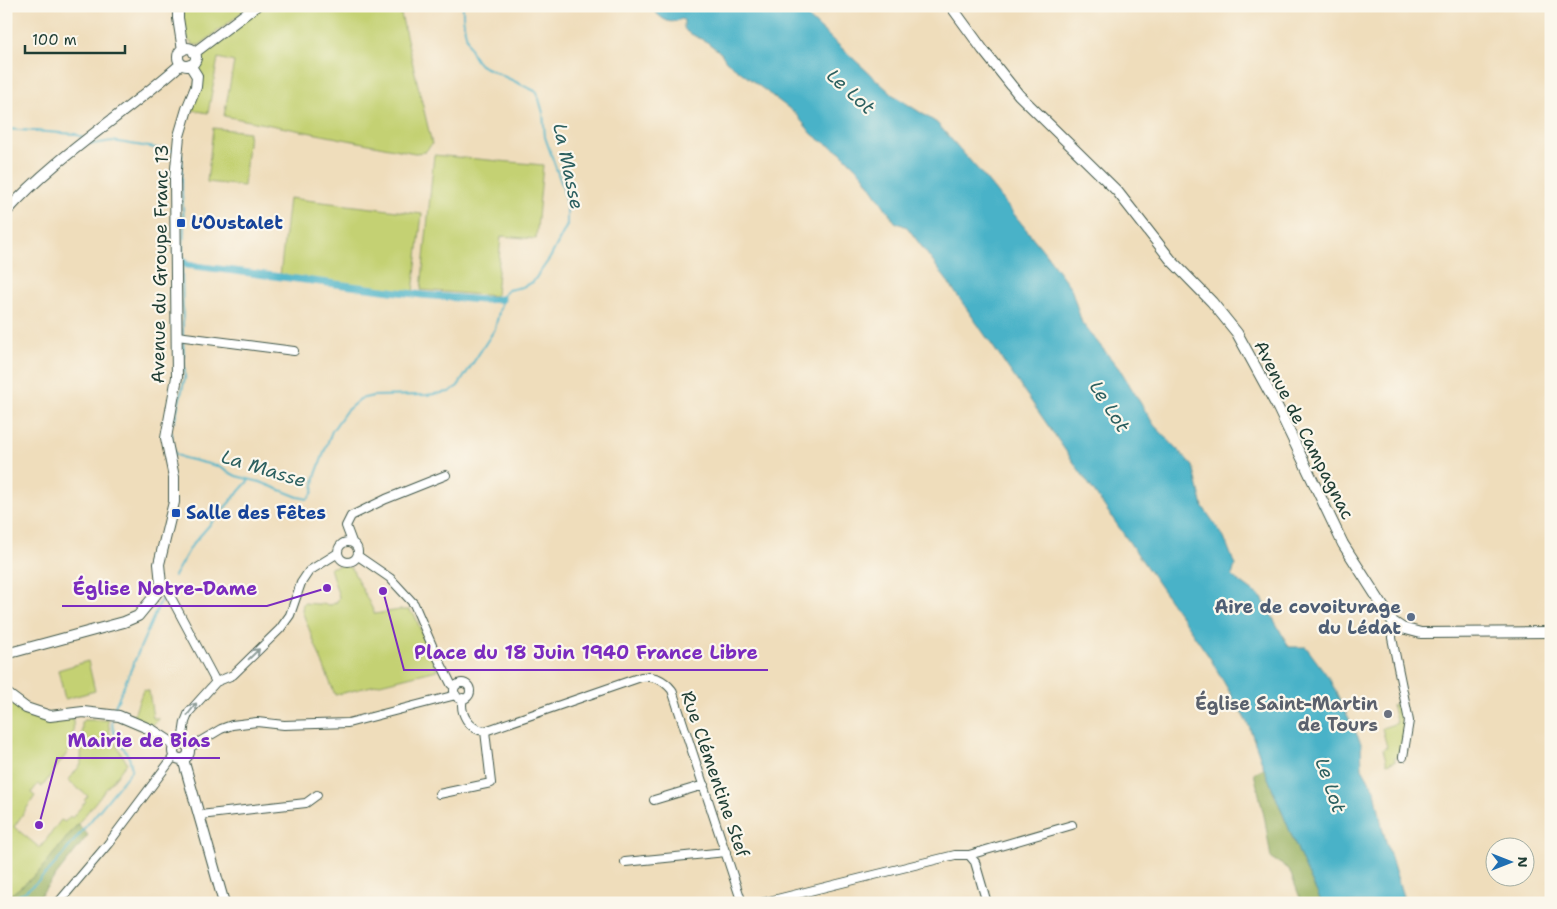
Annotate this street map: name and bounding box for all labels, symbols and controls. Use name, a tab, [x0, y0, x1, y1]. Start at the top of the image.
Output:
scale bar	[25, 22, 125, 54]
text: 100 m	[32, 30, 77, 50]
water label: Le Lot	[821, 63, 881, 120]
water label: La Masse	[547, 121, 590, 212]
street label: Avenue du Groupe Franc 13	[146, 144, 174, 384]
place label: L'Oustalet	[191, 211, 283, 235]
marker: L'Oustalet	[175, 217, 187, 229]
street label: Avenue de Campagnac	[1248, 336, 1360, 524]
water label: Le Lot	[1084, 376, 1136, 438]
water label: La Masse	[218, 444, 309, 493]
place label: Salle des Fêtes	[186, 501, 326, 525]
marker: Salle des Fêtes	[170, 507, 182, 519]
callout: Église Notre-Dame	[62, 572, 267, 606]
text: Église Notre-Dame	[73, 575, 257, 601]
place label: Aire de covoiturage du Lédat	[1214, 595, 1401, 640]
marker: Aire de covoiturage du Lédat	[1405, 611, 1417, 623]
callout: Place du 18 Juin 1940 France Libre	[404, 636, 768, 670]
text: Place du 18 Juin 1940 France Libre	[414, 640, 758, 665]
one-way arrow	[248, 648, 260, 660]
street label: Rue Clémentine Stef	[675, 688, 755, 861]
place label: Église Saint-Martin de Tours	[1195, 690, 1378, 737]
one-way arrow	[187, 703, 198, 716]
marker: Église Saint-Martin de Tours	[1382, 708, 1394, 720]
callout: Mairie de Bias	[57, 724, 220, 758]
text: Mairie de Bias	[67, 728, 211, 753]
water label: Le Lot	[1309, 754, 1352, 817]
north arrow	[1484, 836, 1534, 886]
text: N	[1514, 856, 1532, 868]

